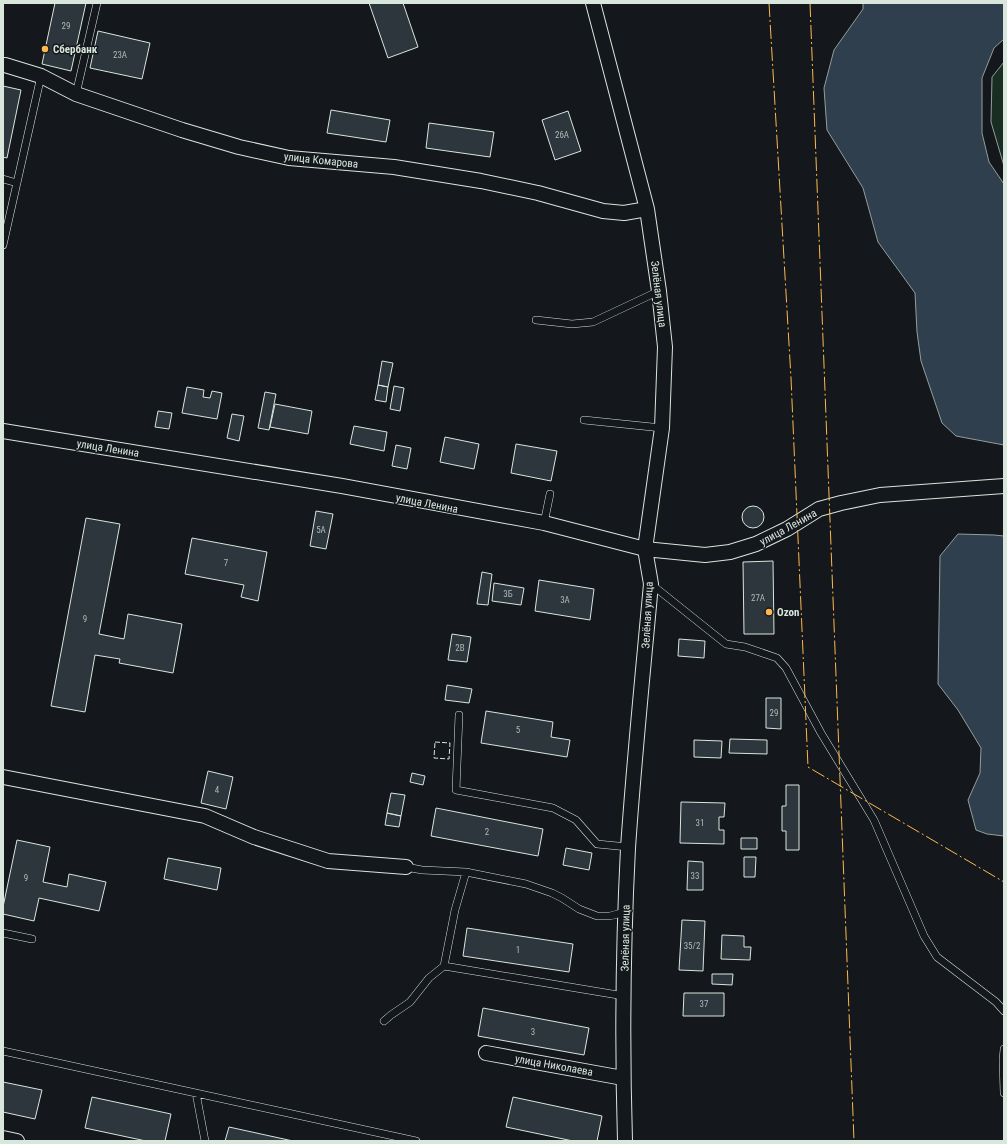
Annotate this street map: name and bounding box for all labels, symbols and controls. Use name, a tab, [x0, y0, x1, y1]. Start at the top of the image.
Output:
house number: 29	[62, 21, 70, 31]
place label: Сбербанк	[53, 43, 98, 56]
marker: Сбербанк	[40, 44, 50, 54]
house number: 23А	[113, 50, 127, 60]
house number: 26А	[555, 130, 569, 140]
street label: улица Комарова	[283, 150, 359, 171]
street label: Зелёная улица	[648, 260, 669, 328]
street label: улица Ленина	[76, 437, 140, 460]
street label: улица Ленина	[395, 491, 459, 516]
street label: улица Ленина	[757, 506, 819, 548]
house number: 5А	[316, 525, 326, 535]
house number: 7	[224, 558, 229, 568]
street label: Зелёная улица	[639, 581, 656, 649]
house number: 3Б	[503, 589, 513, 599]
house number: 27А	[751, 593, 765, 603]
house number: 3А	[560, 595, 570, 605]
place label: Ozon	[777, 606, 799, 619]
marker: Ozon	[764, 607, 774, 617]
house number: 9	[83, 614, 87, 624]
house number: 2В	[455, 643, 465, 653]
house number: 29	[770, 708, 778, 718]
house number: 5	[516, 725, 521, 735]
house number: 4	[215, 785, 220, 795]
house number: 31	[696, 818, 704, 828]
house number: 2	[485, 827, 490, 837]
house number: 33	[691, 871, 699, 881]
house number: 9	[24, 873, 28, 883]
street label: Зелёная улица	[618, 904, 633, 972]
house number: 35/2	[684, 941, 701, 951]
house number: 1	[516, 945, 520, 955]
house number: 37	[700, 999, 709, 1009]
house number: 3	[531, 1027, 535, 1037]
street label: улица Николаева	[514, 1052, 594, 1079]

